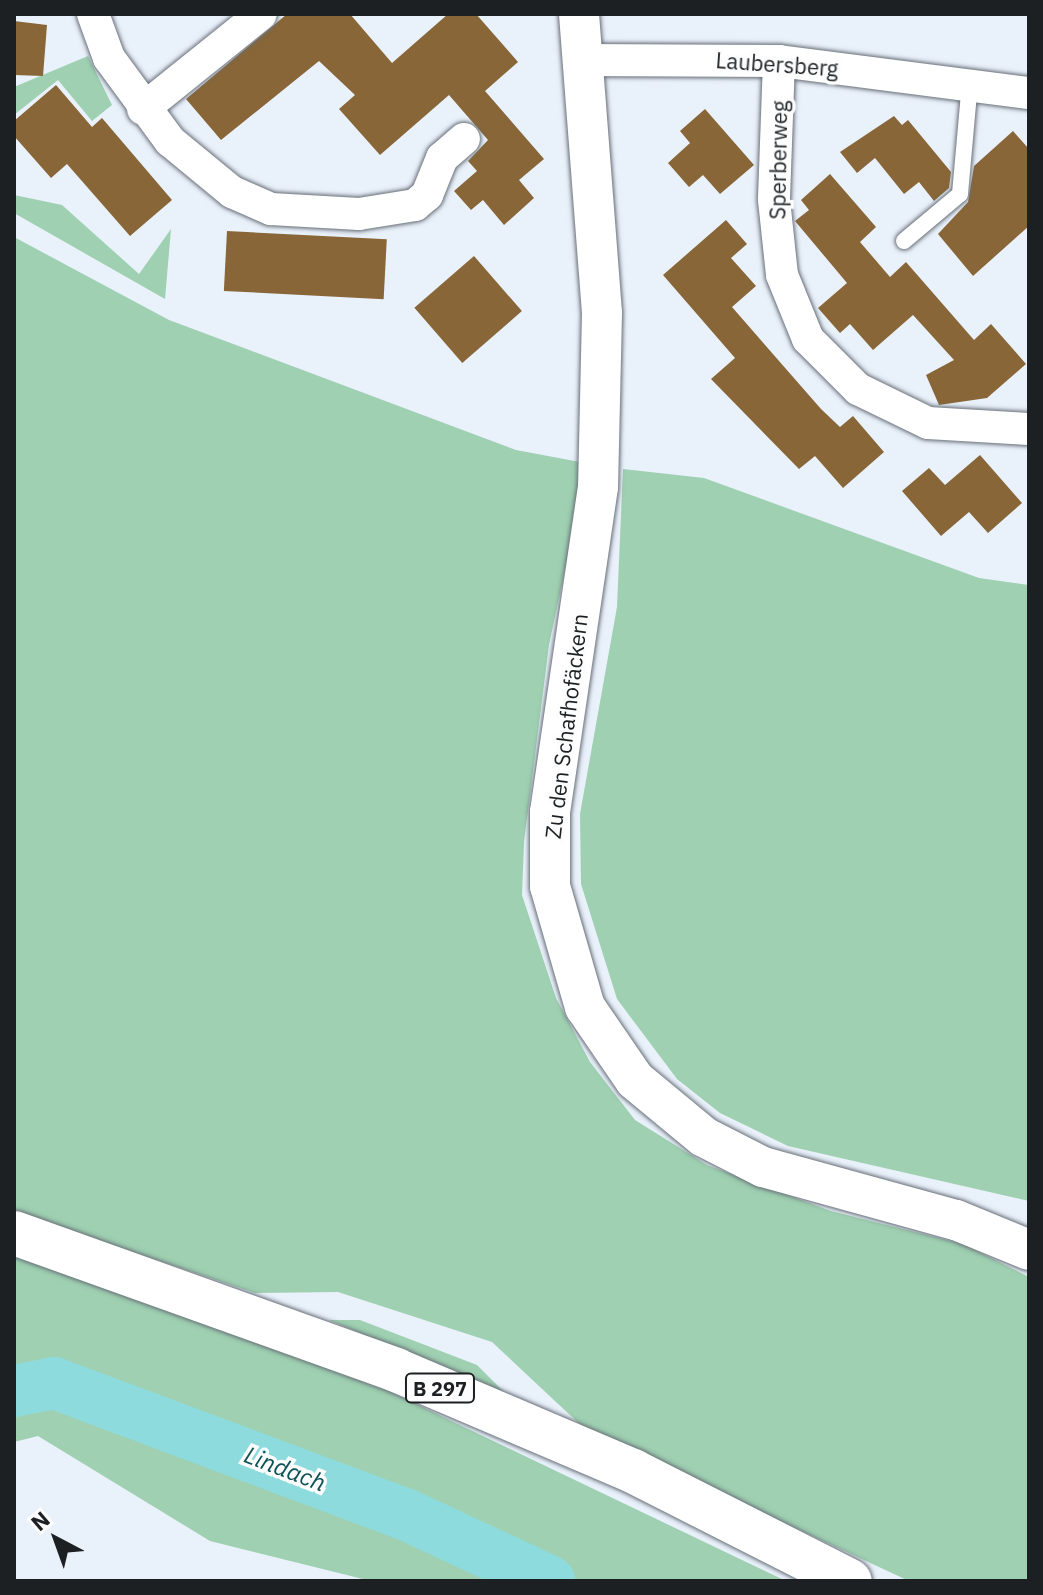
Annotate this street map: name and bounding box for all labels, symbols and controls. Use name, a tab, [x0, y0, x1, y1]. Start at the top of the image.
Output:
street label: Laubersberg	[715, 47, 839, 81]
street label: Sperberweg	[764, 100, 792, 220]
street label: Zu den Schafhofäckern	[539, 612, 593, 840]
road number: B 297	[404, 1372, 476, 1404]
water label: Lindach	[240, 1440, 330, 1498]
north arrow	[16, 1499, 96, 1579]
text: N	[24, 1504, 55, 1537]

